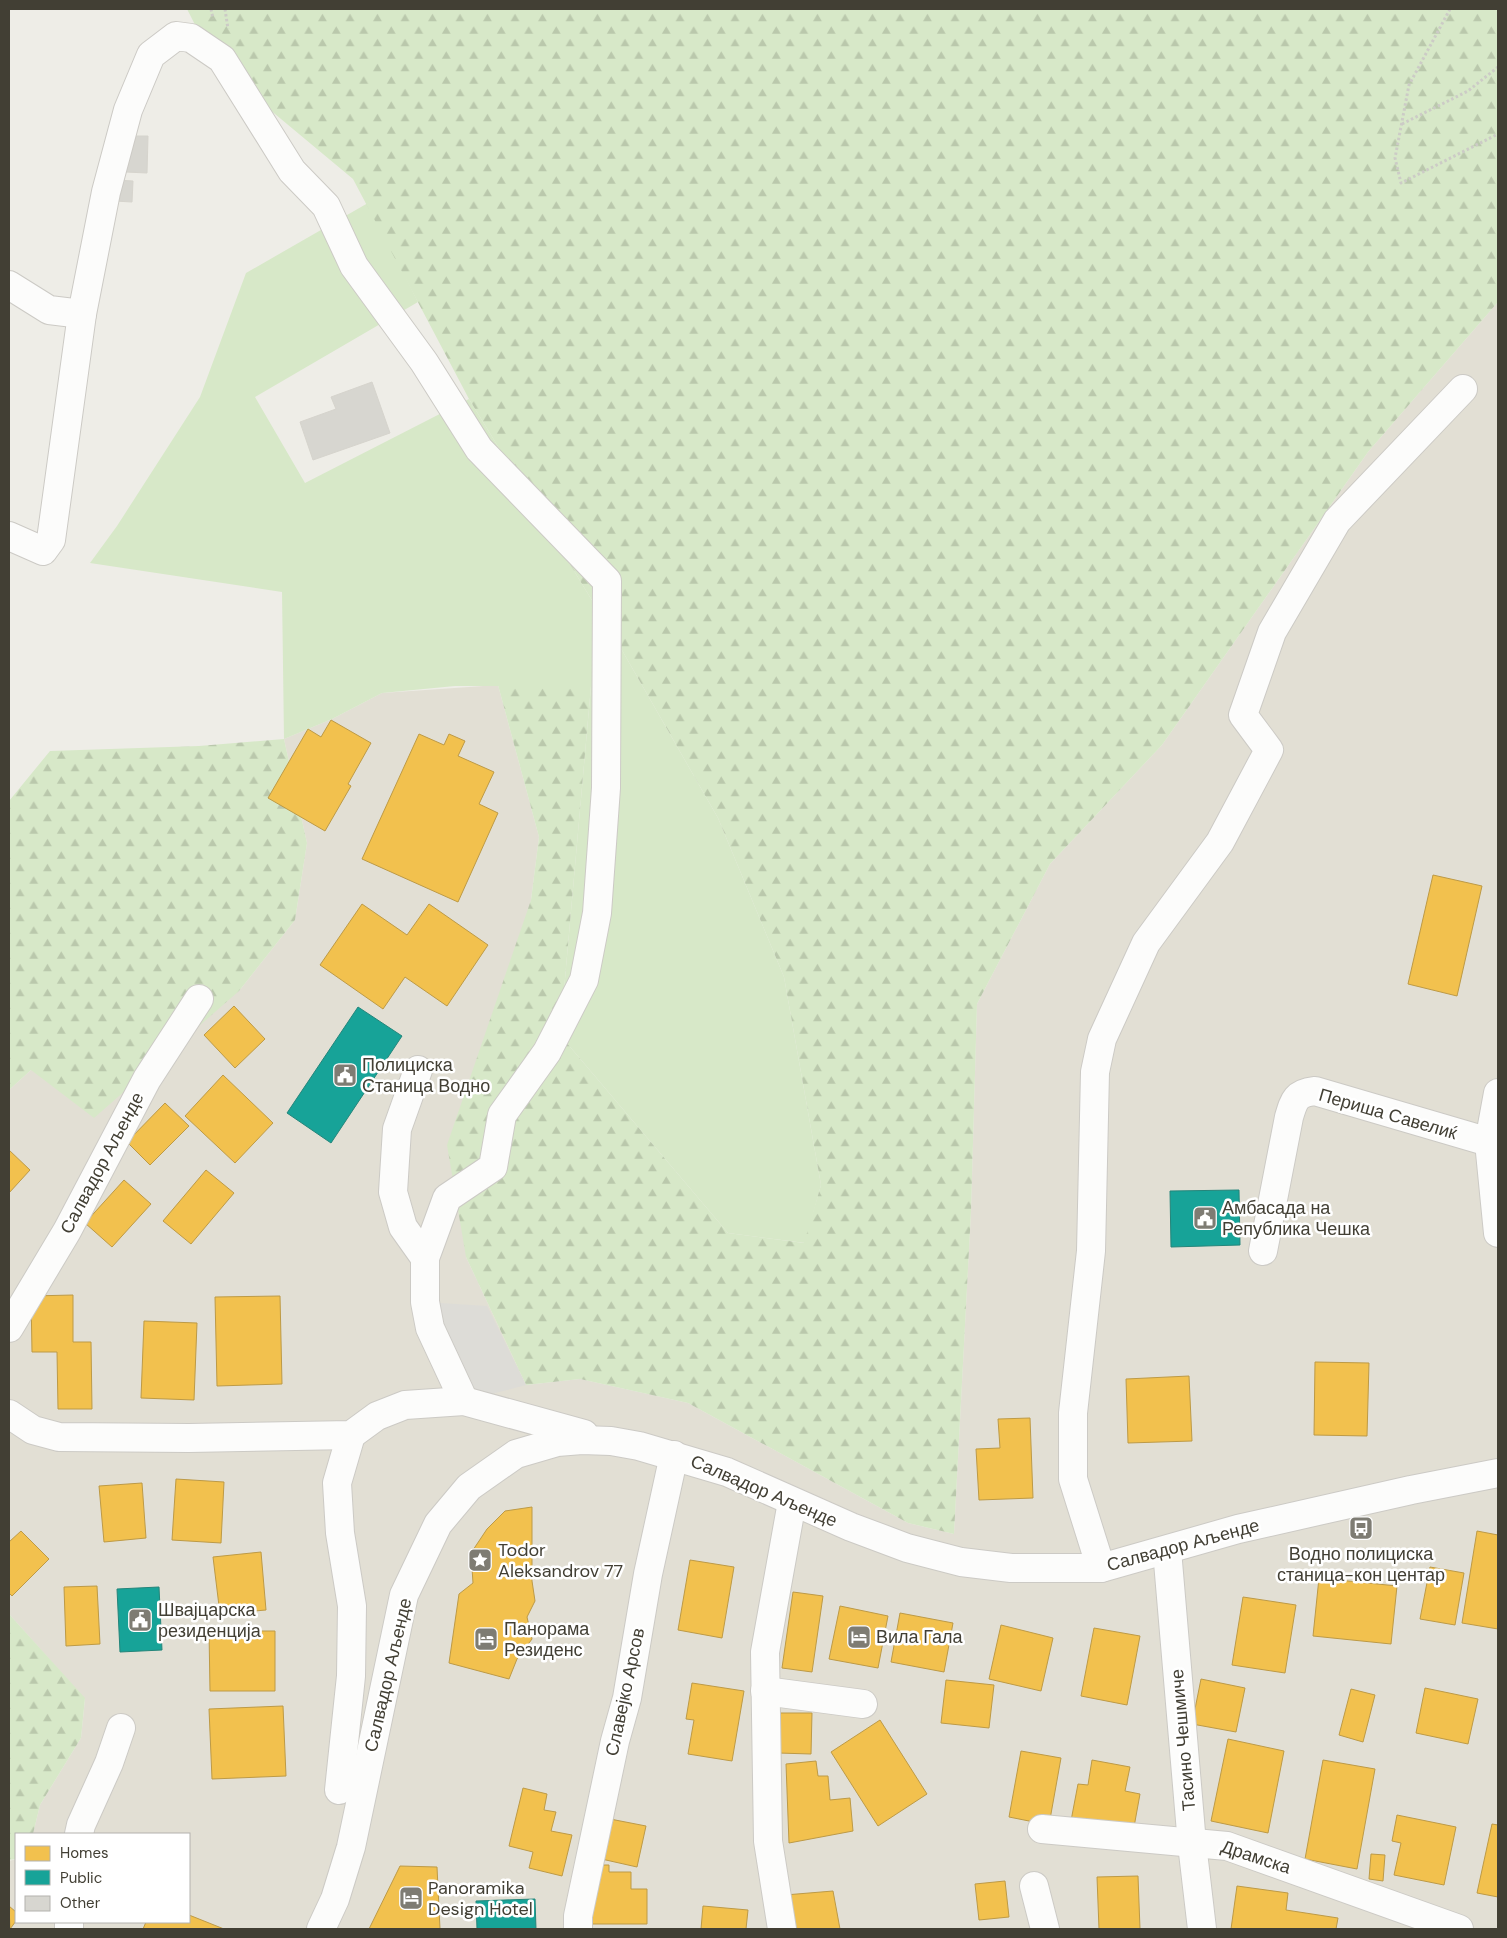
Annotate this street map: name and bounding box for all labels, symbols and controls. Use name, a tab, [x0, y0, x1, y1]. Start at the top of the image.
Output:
place label: Полициска Станица Водно	[362, 1053, 490, 1098]
public building icon: Полициска Станица Водно	[332, 1062, 358, 1088]
street label: Периша Савелиќ	[1316, 1083, 1460, 1145]
street label: Салвадор Аљенде	[55, 1088, 149, 1238]
place label: Амбасада на Република Чешка	[1222, 1196, 1371, 1241]
public building icon: Амбасада на Република Чешка	[1192, 1205, 1218, 1231]
street label: Салвадор Аљенде	[687, 1449, 841, 1533]
street label: Салвадор Аљенде	[1104, 1513, 1262, 1577]
bus stop icon: Водно полициска станица-кон центар	[1348, 1515, 1374, 1541]
place label: Todor Aleksandrov 77	[498, 1538, 623, 1583]
place label: Водно полициска станица-кон центар	[1277, 1542, 1445, 1587]
place icon: Todor Aleksandrov 77	[467, 1547, 493, 1573]
street label: Салвадор Аљенде	[359, 1596, 417, 1754]
place label: Швајцарска резиденција	[158, 1598, 262, 1643]
public building icon: Швајцарска резиденција	[127, 1607, 153, 1633]
place label: Панорама Резиденс	[504, 1617, 590, 1662]
hotel icon: Вила Гала	[846, 1624, 872, 1650]
place label: Вила Гала	[876, 1625, 964, 1649]
hotel icon: Панорама Резиденс	[473, 1626, 499, 1652]
street label: Славејко Арсов	[600, 1626, 650, 1758]
street label: Тасино Чешмиче	[1165, 1668, 1201, 1812]
legend	[15, 1833, 190, 1923]
street label: Драмска	[1218, 1834, 1295, 1880]
text: Homes	[60, 1843, 109, 1863]
text: Public	[60, 1868, 102, 1888]
place label: Panoramika Design Hotel	[428, 1876, 533, 1921]
hotel icon: Panoramika Design Hotel	[398, 1885, 424, 1911]
text: Other	[60, 1893, 101, 1913]

